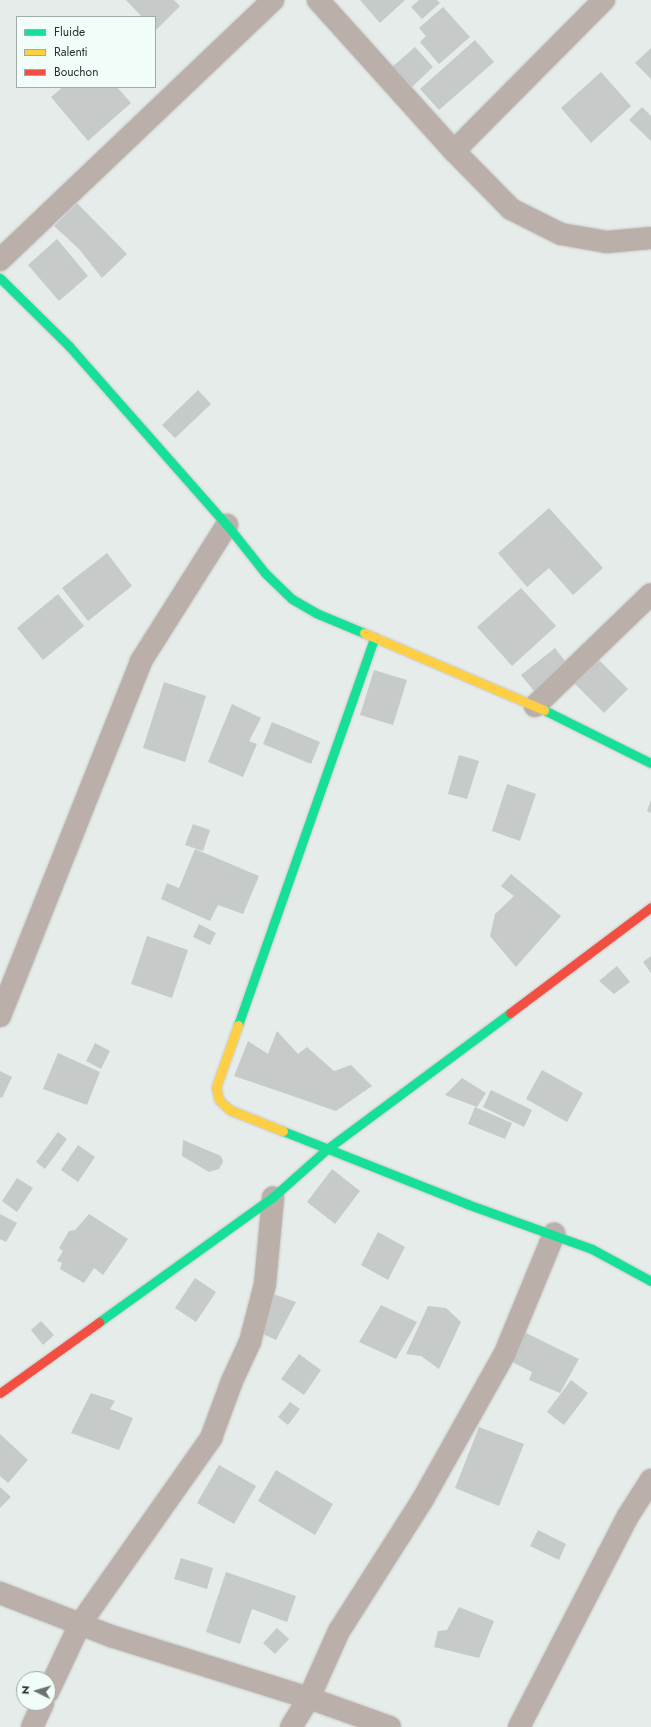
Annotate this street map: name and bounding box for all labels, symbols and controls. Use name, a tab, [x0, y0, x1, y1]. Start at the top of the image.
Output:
legend	[16, 16, 156, 88]
text: Fluide	[54, 23, 85, 41]
text: Ralenti	[54, 43, 88, 61]
text: Bouchon	[54, 63, 98, 81]
north arrow	[16, 1671, 56, 1711]
text: N	[17, 1685, 33, 1695]

